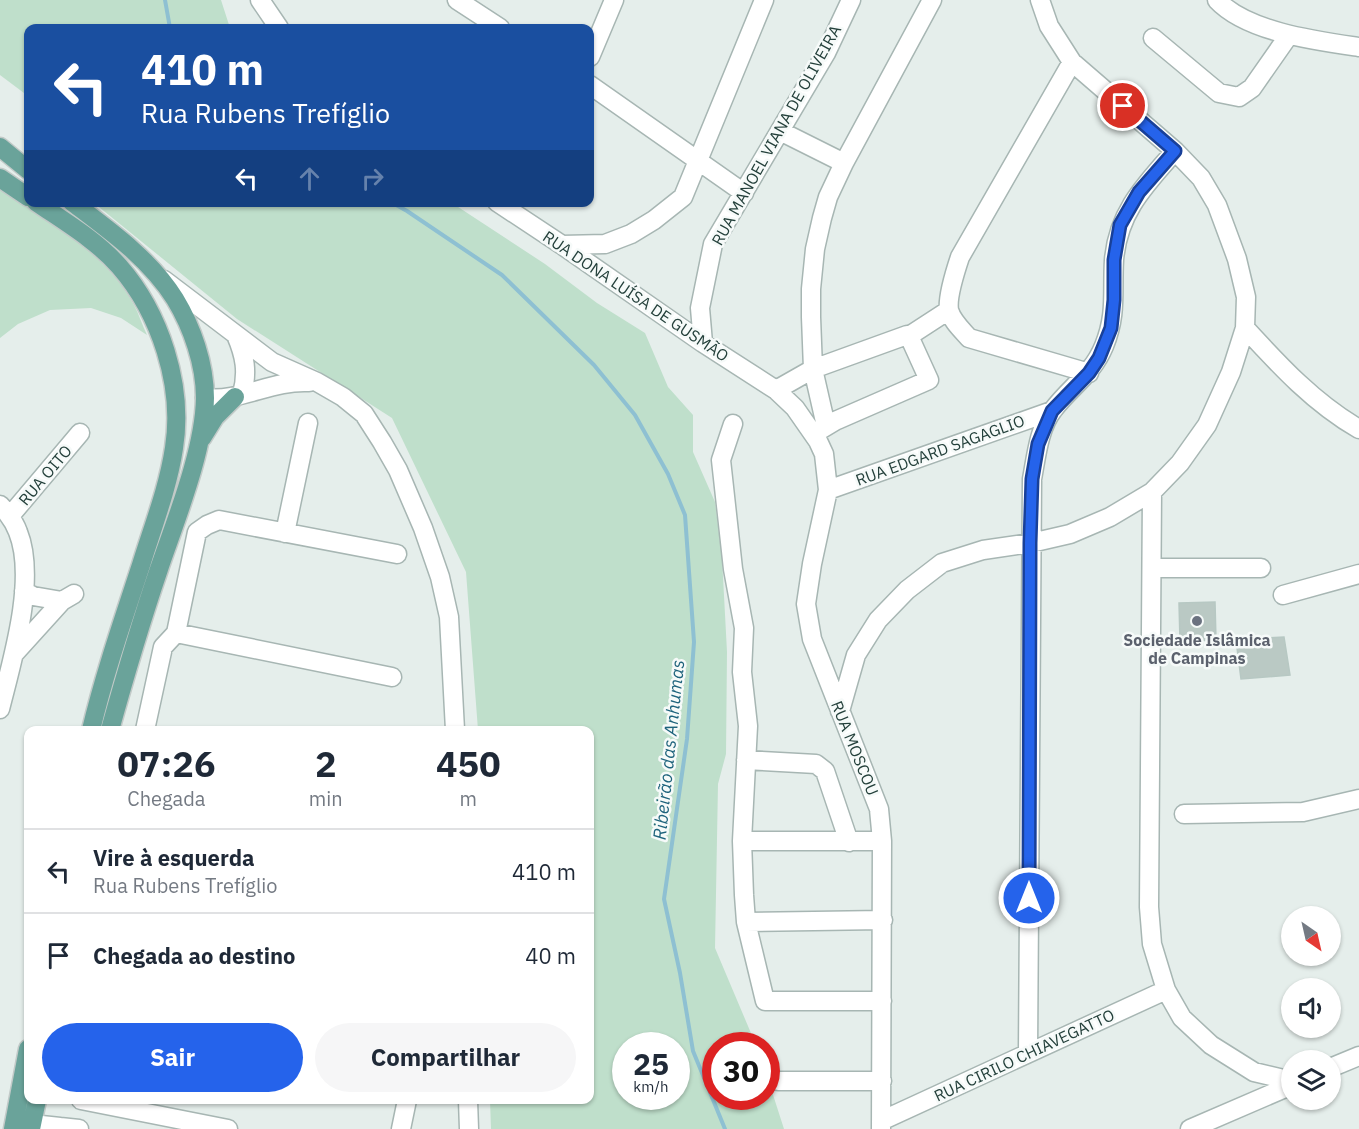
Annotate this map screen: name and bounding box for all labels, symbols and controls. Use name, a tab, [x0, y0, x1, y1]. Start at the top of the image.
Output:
street label: RUA MANOEL VIANA DE OLIVEIRA	[707, 21, 845, 249]
text: 410 m	[141, 42, 264, 97]
icon: left	[42, 48, 120, 126]
pin	[1097, 80, 1148, 131]
icon: arrive	[1106, 89, 1139, 122]
text: Rua Rubens Trefíglio	[141, 95, 390, 130]
icon: left	[230, 162, 263, 195]
icon: ahead	[293, 162, 326, 195]
icon: right	[356, 162, 389, 195]
street label: RUA DONA LUÍSA DE GUSMÃO	[539, 225, 733, 366]
street label: RUA EDGARD SAGAGLIO	[853, 410, 1027, 490]
street label: RUA OITO	[14, 441, 76, 509]
marker: Sociedade Islâmica de Campinas	[1190, 614, 1204, 628]
place label: Sociedade Islâmica de Campinas	[1123, 630, 1271, 668]
water label: Ribeirão das Anhumas	[648, 659, 689, 841]
street label: RUA MOSCOU	[827, 698, 883, 798]
text: 07:26	[117, 740, 216, 787]
text: 2	[315, 740, 337, 787]
text: 450	[436, 740, 501, 787]
text: Chegada	[127, 785, 206, 812]
text: min	[309, 785, 343, 812]
text: m	[460, 785, 477, 812]
text: Vire à esquerda	[93, 843, 255, 872]
icon: left	[42, 855, 75, 888]
text: 410 m	[512, 857, 576, 886]
position arrow	[997, 866, 1061, 930]
text: Rua Rubens Trefíglio	[93, 872, 278, 899]
north arrow	[1281, 906, 1341, 966]
map controls	[1281, 906, 1341, 1110]
icon: arrive	[42, 939, 75, 972]
text: Chegada ao destino	[93, 941, 296, 970]
text: 40 m	[525, 941, 576, 970]
button: sound	[1281, 978, 1341, 1038]
street label: RUA CIRILO CHIAVEGATTO	[931, 1004, 1117, 1106]
button: Sair	[42, 1023, 303, 1092]
button: Compartilhar	[315, 1023, 576, 1092]
speed limit sign: 30	[702, 1032, 780, 1110]
text: 25	[633, 1044, 669, 1083]
button: layers	[1281, 1050, 1341, 1110]
text: km/h	[633, 1077, 669, 1096]

